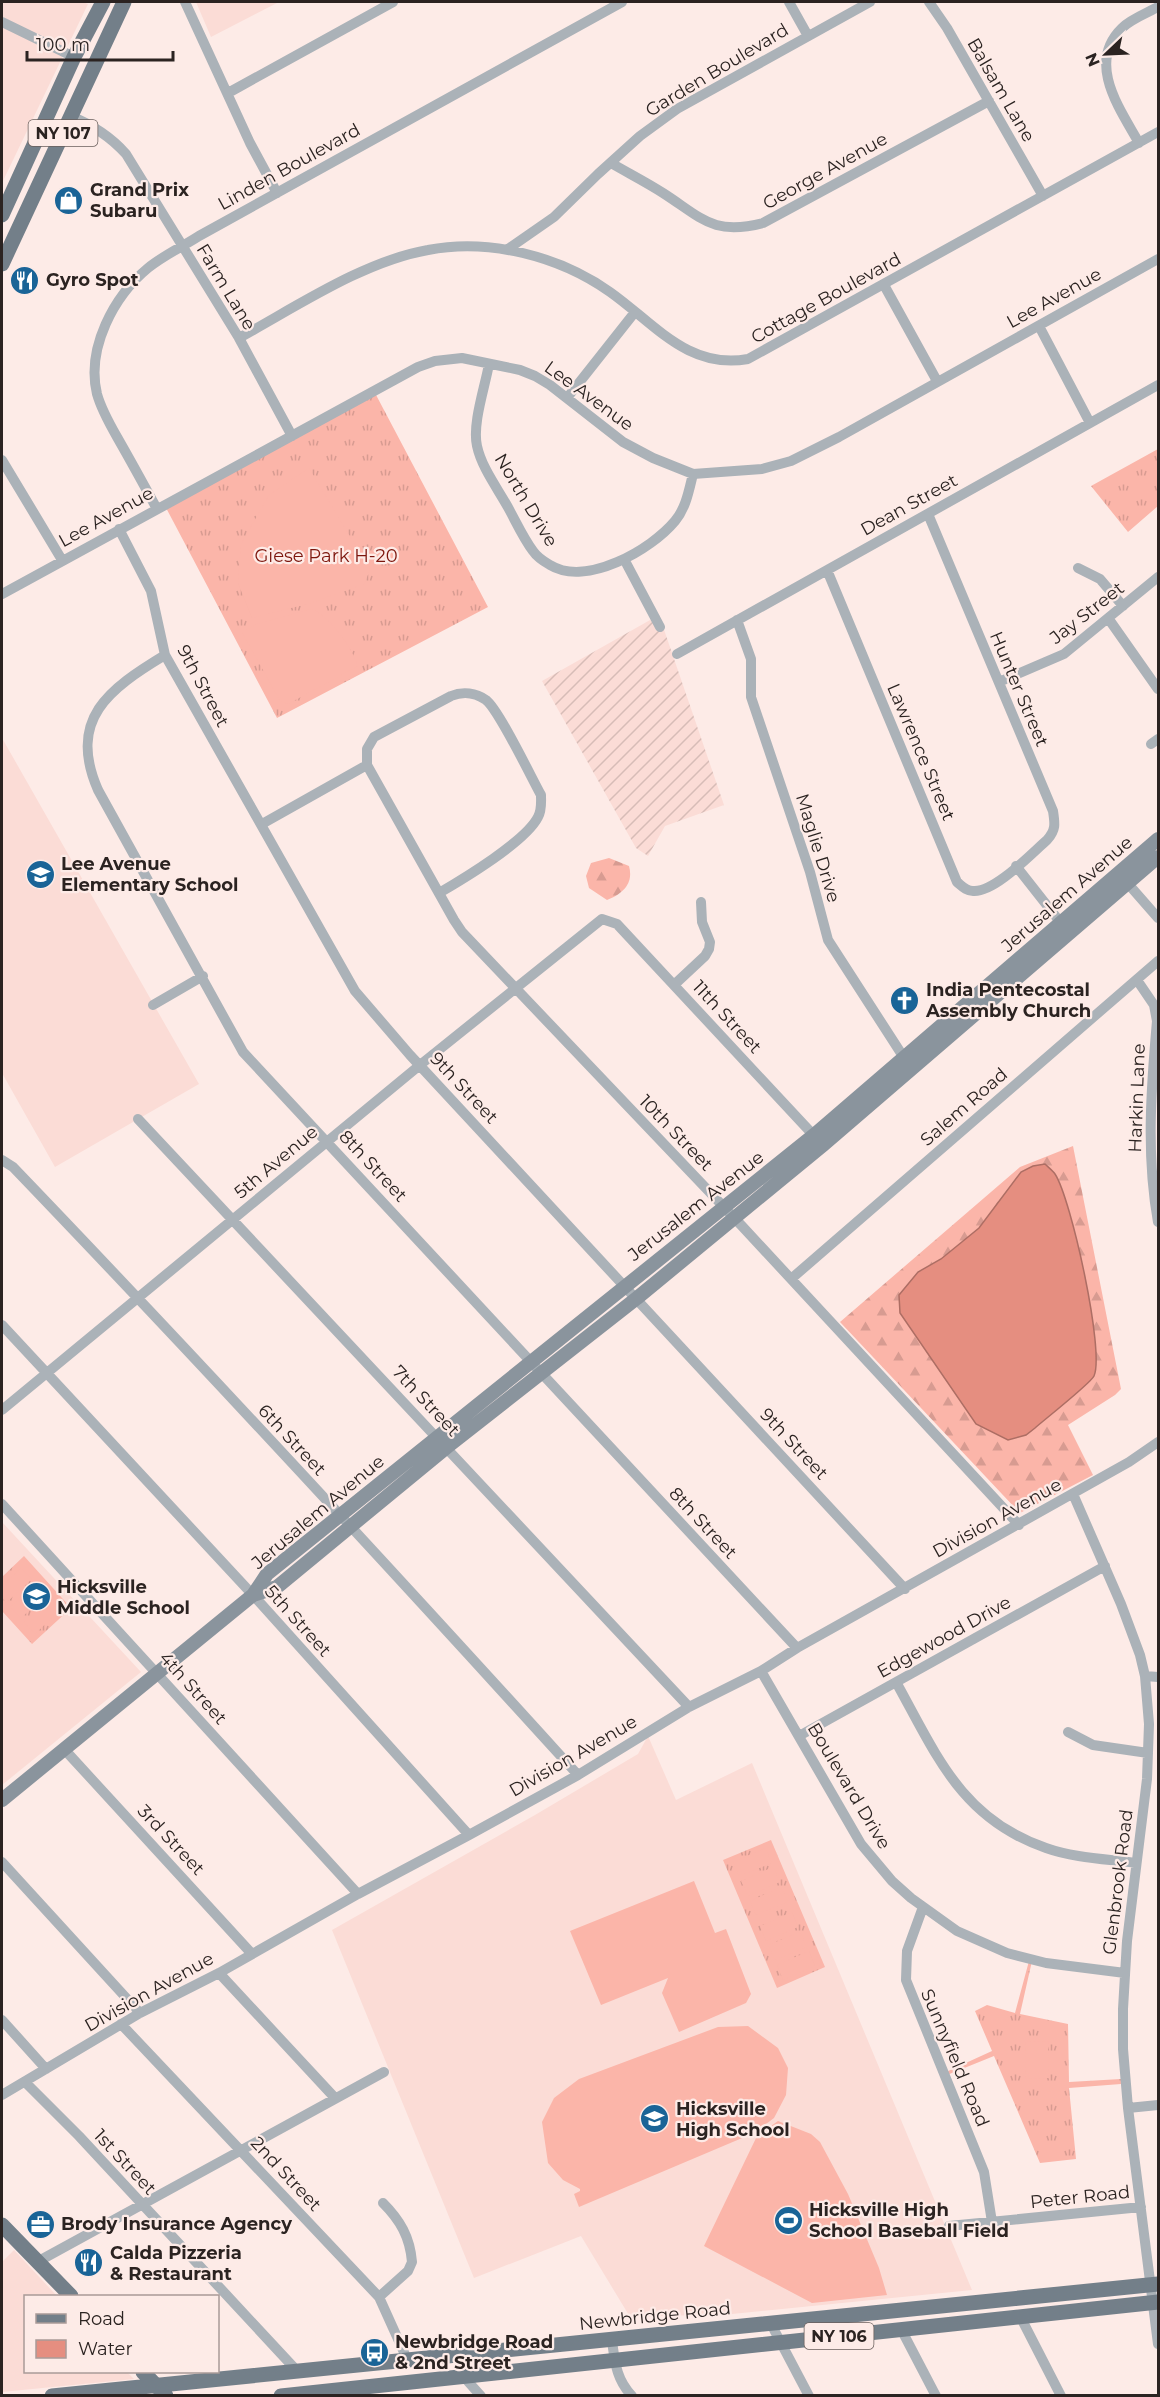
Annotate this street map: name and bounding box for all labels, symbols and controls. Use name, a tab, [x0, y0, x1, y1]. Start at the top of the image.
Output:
street label: Garden Boulevard	[641, 19, 793, 121]
scale bar	[27, 24, 172, 62]
north arrow	[1076, 24, 1136, 84]
text: 100 m	[36, 34, 90, 56]
street label: Balsam Lane	[962, 34, 1040, 146]
text: N	[1081, 50, 1104, 69]
street label: Linden Boulevard	[214, 119, 364, 215]
road number: NY 107	[28, 120, 98, 146]
street label: George Avenue	[759, 128, 891, 214]
place label: Grand Prix Subaru	[90, 179, 189, 222]
shop icon: Grand Prix Subaru	[53, 184, 85, 216]
street label: Farm Lane	[192, 240, 260, 334]
street label: Cottage Boulevard	[747, 248, 905, 348]
street label: Lee Avenue	[1003, 263, 1105, 333]
restaurant icon: Gyro Spot	[9, 264, 41, 296]
place label: Gyro Spot	[46, 269, 139, 291]
street label: Lee Avenue	[540, 356, 638, 436]
street label: North Drive	[490, 449, 562, 551]
street label: Dean Street	[857, 469, 961, 541]
street label: Lee Avenue	[55, 482, 157, 552]
park label: Giese Park H-20	[254, 545, 398, 567]
street label: Jay Street	[1045, 577, 1129, 649]
street label: Hunter Street	[985, 628, 1053, 750]
street label: 9th Street	[172, 641, 234, 731]
street label: Lawrence Street	[882, 680, 960, 824]
street label: Maglie Drive	[791, 791, 845, 905]
street label: Jerusalem Avenue	[996, 831, 1137, 957]
place label: Lee Avenue Elementary School	[61, 853, 238, 896]
school or university icon: Lee Avenue Elementary School	[24, 858, 56, 890]
street label: 11th Street	[688, 976, 766, 1058]
place label: India Pentecostal Assembly Church	[925, 979, 1091, 1022]
church icon: India Pentecostal Assembly Church	[889, 984, 921, 1016]
street label: Harkin Lane	[1124, 1043, 1150, 1153]
street label: 9th Street	[425, 1048, 503, 1128]
street label: Salem Road	[916, 1063, 1012, 1151]
street label: 10th Street	[634, 1090, 718, 1176]
street label: 5th Avenue	[230, 1121, 322, 1203]
street label: 8th Street	[334, 1126, 412, 1206]
street label: Jerusalem Avenue	[623, 1146, 768, 1266]
street label: 7th Street	[388, 1361, 464, 1441]
street label: 6th Street	[253, 1400, 331, 1480]
street label: 9th Street	[755, 1404, 833, 1484]
street label: Jerusalem Avenue	[247, 1450, 389, 1574]
street label: Division Avenue	[929, 1473, 1065, 1563]
street label: 8th Street	[664, 1483, 742, 1563]
place label: Hicksville Middle School	[57, 1576, 190, 1619]
school or university icon: Hicksville Middle School	[20, 1581, 52, 1613]
street label: 5th Street	[260, 1581, 336, 1661]
street label: Edgewood Drive	[873, 1591, 1015, 1683]
street label: 4th Street	[155, 1647, 231, 1729]
street label: Division Avenue	[505, 1710, 641, 1802]
street label: Boulevard Drive	[803, 1719, 895, 1853]
street label: 3rd Street	[133, 1800, 209, 1880]
street label: Glenbrook Road	[1098, 1808, 1138, 1956]
street label: Division Avenue	[81, 1947, 217, 2037]
street label: Sunnyfield Road	[916, 1986, 994, 2130]
place label: Hicksville High School	[676, 2098, 790, 2141]
school or university icon: Hicksville High School	[639, 2103, 671, 2135]
street label: 1st Street	[89, 2125, 161, 2199]
street label: 2nd Street	[246, 2132, 326, 2216]
street label: Peter Road	[1029, 2181, 1131, 2213]
place label: Hicksville High School Baseball Field	[809, 2199, 1009, 2242]
sports icon: Hicksville High School Baseball Field	[772, 2204, 804, 2236]
office icon: Brody Insurance Agency	[24, 2208, 56, 2240]
place label: Brody Insurance Agency	[61, 2213, 292, 2235]
place label: Calda Pizzeria & Restaurant	[110, 2242, 242, 2285]
restaurant icon: Calda Pizzeria & Restaurant	[73, 2247, 105, 2279]
legend	[24, 2295, 219, 2373]
street label: Newbridge Road	[578, 2297, 732, 2335]
text: Road	[78, 2308, 125, 2330]
road number: NY 106	[804, 2323, 874, 2349]
place label: Newbridge Road & 2nd Street	[395, 2331, 553, 2374]
bus stop icon: Newbridge Road & 2nd Street	[358, 2336, 390, 2368]
text: Water	[78, 2338, 133, 2360]

